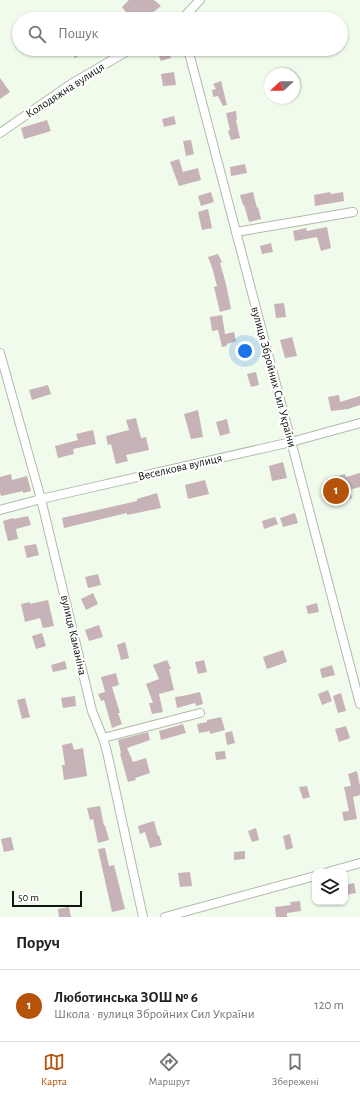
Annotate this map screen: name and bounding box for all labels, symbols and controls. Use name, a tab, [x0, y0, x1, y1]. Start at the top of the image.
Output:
search box	[12, 12, 348, 56]
icon: search	[26, 23, 48, 45]
text: Пошук	[58, 26, 98, 41]
street label: Колодяжна вулиця	[24, 60, 107, 121]
north arrow	[264, 68, 300, 104]
street label: вулиця Збройних Сил України	[248, 305, 299, 449]
your location	[235, 341, 255, 361]
street label: Веселкова вулиця	[137, 451, 224, 484]
pin: 1	[323, 476, 349, 506]
street label: вулиця Каманіна	[58, 594, 89, 677]
map controls	[312, 869, 348, 905]
button: layers	[312, 869, 348, 905]
scale bar	[12, 889, 82, 908]
text: 50 m	[18, 892, 39, 903]
text: Поруч	[16, 934, 60, 951]
text: Люботинська ЗОШ № 6	[54, 990, 198, 1005]
text: 1	[27, 999, 31, 1012]
text: 120 m	[314, 999, 344, 1012]
text: Школа · вулиця Збройних Сил України	[54, 1008, 255, 1021]
tab: Карта	[41, 1051, 67, 1088]
tab: Маршрут	[149, 1051, 190, 1088]
tab: Збережені	[272, 1051, 319, 1088]

